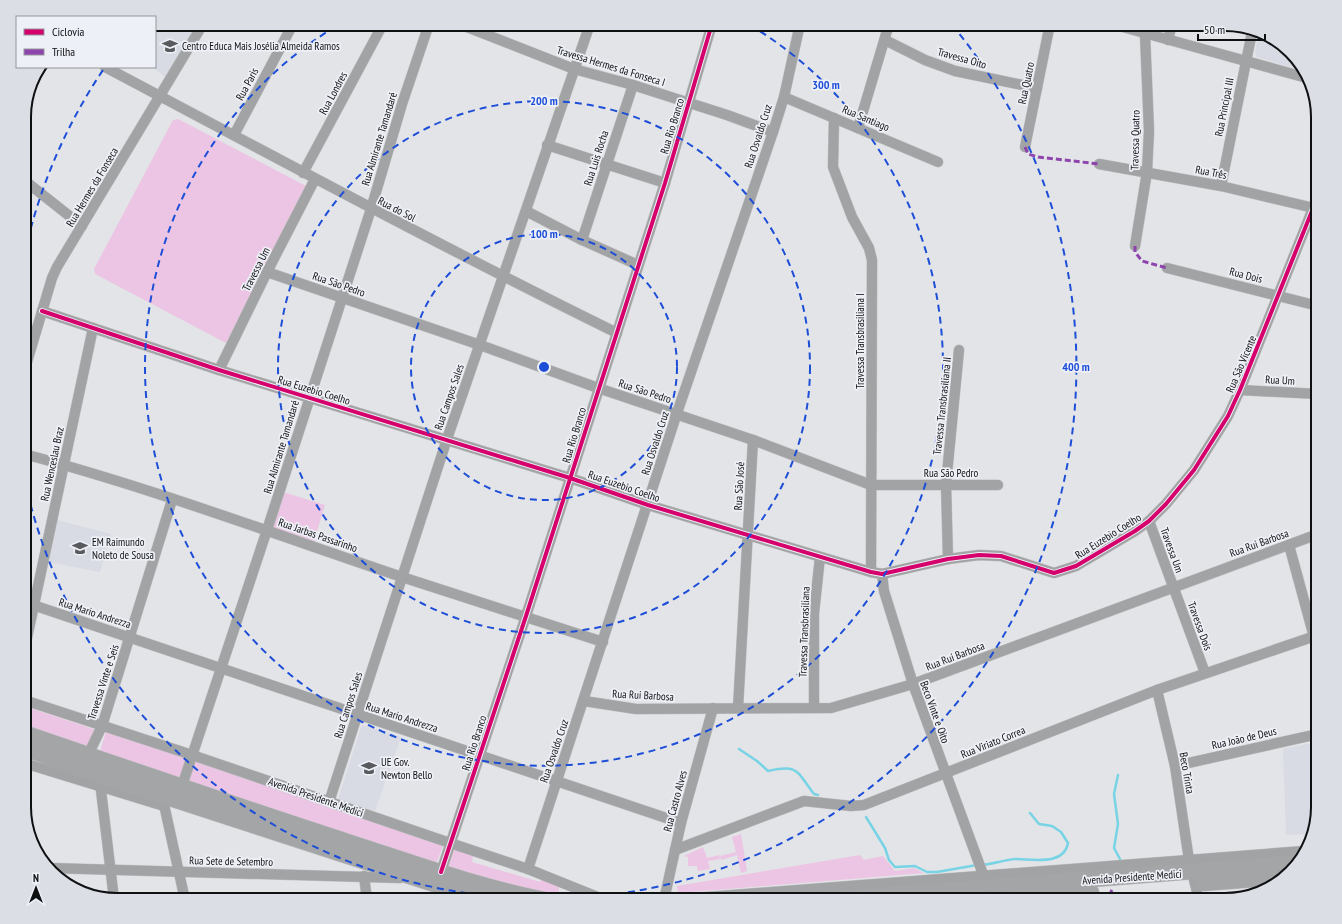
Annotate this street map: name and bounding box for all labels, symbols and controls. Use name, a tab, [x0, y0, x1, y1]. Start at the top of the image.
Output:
legend	[16, 16, 156, 68]
scale bar	[1198, 16, 1265, 42]
text: 50 m	[1204, 22, 1225, 37]
text: Ciclovia	[52, 24, 84, 39]
school or university icon: Centro Educa Mais Josélia Almeida Ramos	[161, 37, 179, 55]
place label: Centro Educa Mais Josélia Almeida Ramos	[182, 39, 340, 53]
street label: Travessa Hermes da Fonseca I	[555, 43, 667, 89]
text: Trilha	[52, 44, 75, 59]
street label: Travessa Oito	[936, 44, 988, 72]
street label: Rua Quatro	[1015, 60, 1037, 105]
street label: Rua Paris	[233, 65, 262, 103]
street label: Rua Londres	[316, 69, 350, 117]
street label: Rua Principal III	[1211, 76, 1237, 138]
text: 300 m	[812, 77, 840, 92]
street label: Rua Almirante Tamandaré	[358, 90, 400, 187]
text: 200 m	[530, 93, 558, 108]
street label: Rua Rio Branco	[657, 96, 687, 156]
street label: Rua Osvaldo Cruz	[741, 102, 775, 170]
street label: Rua Santiago	[840, 102, 892, 134]
street label: Travessa Quatro	[1127, 109, 1143, 170]
street label: Rua Luis Rocha	[581, 129, 611, 187]
street label: Rua Hermes da Fonseca	[63, 145, 121, 229]
street label: Rua Três	[1194, 162, 1228, 182]
street label: Rua do Sol	[376, 194, 419, 225]
text: 100 m	[530, 226, 558, 241]
street label: Travessa Um	[239, 245, 273, 293]
street label: Rua Dois	[1228, 264, 1264, 286]
street label: Rua São Pedro	[311, 268, 367, 300]
street label: Travessa Transbrasiliana I	[853, 293, 867, 389]
street label: Rua São Vicente	[1223, 333, 1259, 395]
street label: Travessa Transbrasiliana II	[930, 356, 954, 456]
text: 400 m	[1062, 359, 1090, 374]
centre of rings	[537, 360, 551, 374]
street label: Rua Campos Sales	[431, 362, 467, 432]
street label: Rua Euzebio Coelho	[276, 372, 352, 408]
street label: Rua Um	[1265, 372, 1295, 388]
street label: Rua São Pedro	[617, 376, 673, 406]
street label: Rua Almirante Tamandaré	[260, 398, 302, 495]
street label: Rua Rio Branco	[559, 405, 589, 465]
street label: Rua Osvaldo Cruz	[638, 409, 672, 477]
street label: Rua Wenceslau Braz	[37, 426, 67, 502]
street label: Rua São José	[731, 461, 747, 511]
street label: Rua São Pedro	[924, 466, 979, 480]
street label: Rua Euzebio Coelho	[586, 467, 662, 505]
street label: Rua Euzebio Coelho	[1072, 510, 1144, 562]
street label: Rua Jarbas Passarinho	[277, 515, 360, 555]
street label: Travessa Um	[1157, 525, 1187, 575]
street label: Rua Rui Barbosa	[1228, 526, 1290, 560]
place label: EM Raimundo Noleto de Sousa	[92, 535, 154, 562]
school or university icon: EM Raimundo Noleto de Sousa	[71, 539, 89, 557]
street label: Travessa Transbrasiliana	[795, 586, 813, 678]
street label: Rua Mario Andrezza	[57, 595, 133, 631]
street label: Travessa Dois	[1185, 600, 1215, 653]
street label: Rua Rui Barbosa	[924, 638, 986, 674]
street label: Travessa Vinte e Seis	[84, 642, 122, 721]
street label: Rua Campos Sales	[331, 670, 365, 740]
street label: Beco Vinte e Oito	[917, 679, 953, 745]
street label: Rua Rui Barbosa	[612, 686, 674, 704]
street label: Rua Mario Andrezza	[364, 699, 440, 735]
street label: Rua Rio Branco	[458, 713, 490, 772]
street label: Rua Osvaldo Cruz	[537, 717, 571, 785]
street label: Rua Viriato Correa	[959, 723, 1027, 761]
street label: Rua João de Deus	[1210, 724, 1278, 752]
street label: Beco Trinta	[1176, 751, 1198, 795]
place label: UE Gov. Newton Bello	[381, 755, 433, 782]
school or university icon: UE Gov. Newton Bello	[360, 759, 378, 777]
street label: Rua Castro Alves	[660, 769, 690, 833]
street label: Avenida Presidente Medici	[267, 774, 365, 820]
street label: Rua Sete de Setembro	[189, 853, 273, 869]
street label: Avenida Presidente Medici	[1082, 867, 1182, 887]
north arrow	[16, 868, 56, 908]
text: N	[33, 871, 39, 885]

